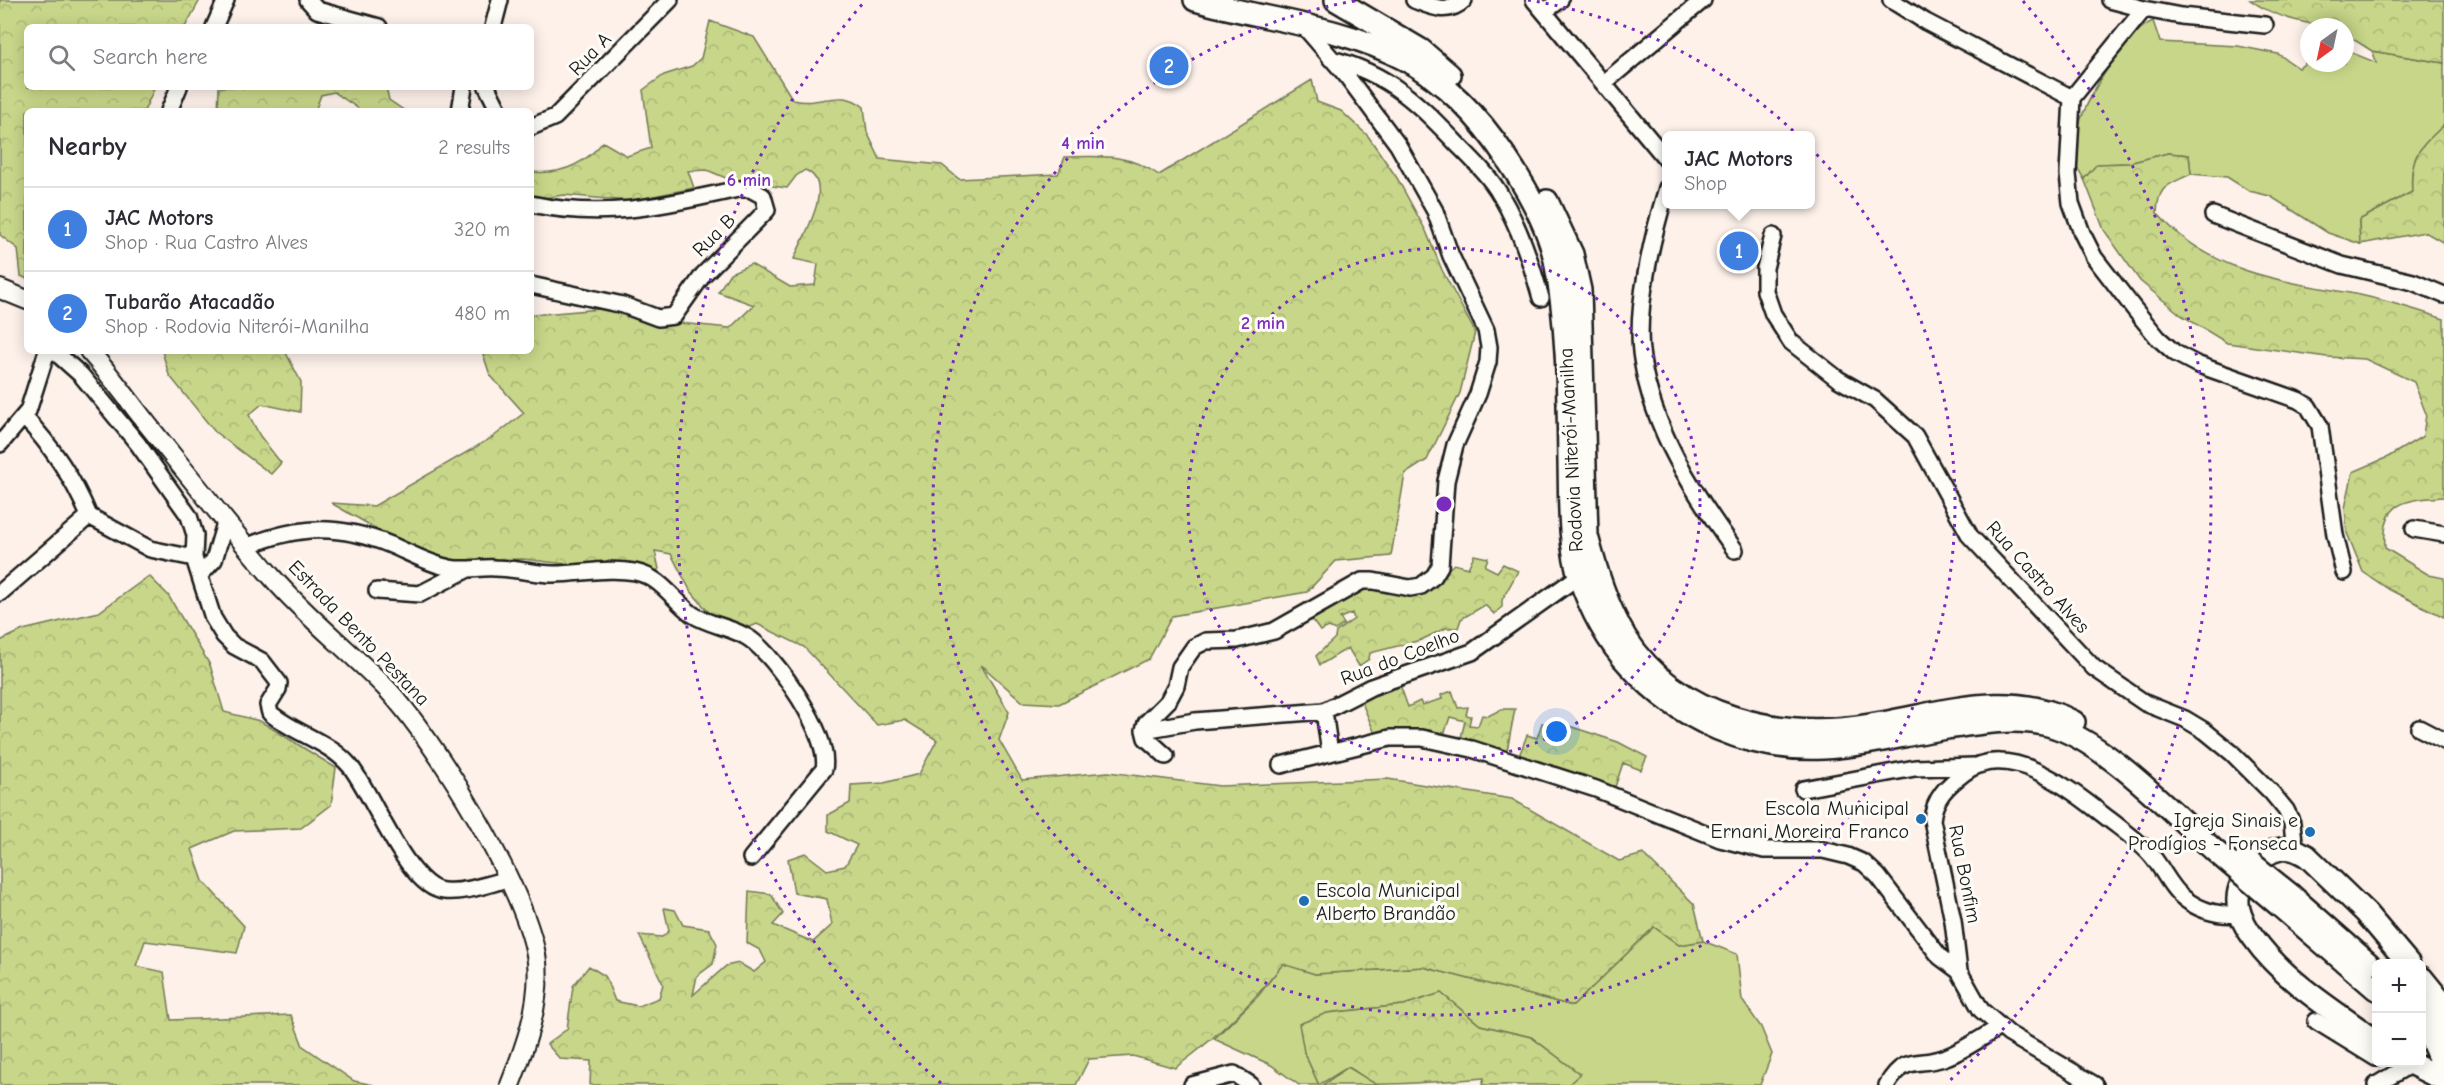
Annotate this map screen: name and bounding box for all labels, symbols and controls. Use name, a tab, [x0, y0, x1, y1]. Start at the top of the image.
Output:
north arrow	[2300, 18, 2354, 72]
search box	[24, 24, 534, 90]
street label: Rua A	[564, 27, 616, 80]
icon: search	[45, 41, 78, 74]
text: Search here	[93, 44, 208, 70]
pin: 2	[1150, 44, 1188, 88]
popup	[1662, 131, 1815, 209]
text: Nearby	[48, 132, 127, 162]
text: 4 min	[1061, 133, 1105, 154]
text: 2 results	[438, 136, 510, 159]
text: JAC Motors	[1684, 146, 1793, 172]
text: 6 min	[727, 170, 771, 191]
text: Shop	[1684, 172, 1727, 195]
text: JAC Motors	[105, 205, 213, 231]
street label: Rua B	[688, 209, 740, 261]
text: 1	[64, 218, 71, 241]
text: 320 m	[454, 218, 510, 241]
pin: 1	[1720, 228, 1758, 274]
text: Shop · Rua Castro Alves	[105, 231, 308, 254]
text: Tubarão Atacadão	[105, 289, 275, 315]
text: 2	[63, 302, 72, 325]
text: 480 m	[455, 302, 510, 325]
text: 2 min	[1241, 313, 1285, 334]
text: Shop · Rodovia Niterói-Manilha	[105, 315, 369, 338]
street label: Rodovia Niterói-Manilha	[1554, 347, 1588, 553]
centre of rings	[1434, 494, 1454, 514]
street label: Rua Castro Alves	[1982, 516, 2094, 638]
street label: Estrada Bento Pestana	[284, 556, 434, 710]
street label: Rua do Coelho	[1337, 624, 1463, 690]
your location	[1542, 717, 1571, 746]
place label: Escola Municipal Ernani Moreira Franco	[1711, 797, 1909, 843]
place label: Igreja Sinais e Prodígios - Fonseca	[2128, 809, 2298, 855]
marker: Escola Municipal Ernani Moreira Franco	[1914, 812, 1928, 826]
street label: Rua Bonfim	[1944, 823, 1986, 925]
marker: Igreja Sinais e Prodígios - Fonseca	[2303, 825, 2317, 839]
place label: Escola Municipal Alberto Brandão	[1316, 879, 1460, 925]
marker: Escola Municipal Alberto Brandão	[1297, 894, 1311, 908]
map controls	[2372, 959, 2426, 1067]
button: +	[2372, 959, 2426, 1013]
button: −	[2372, 1013, 2426, 1067]

